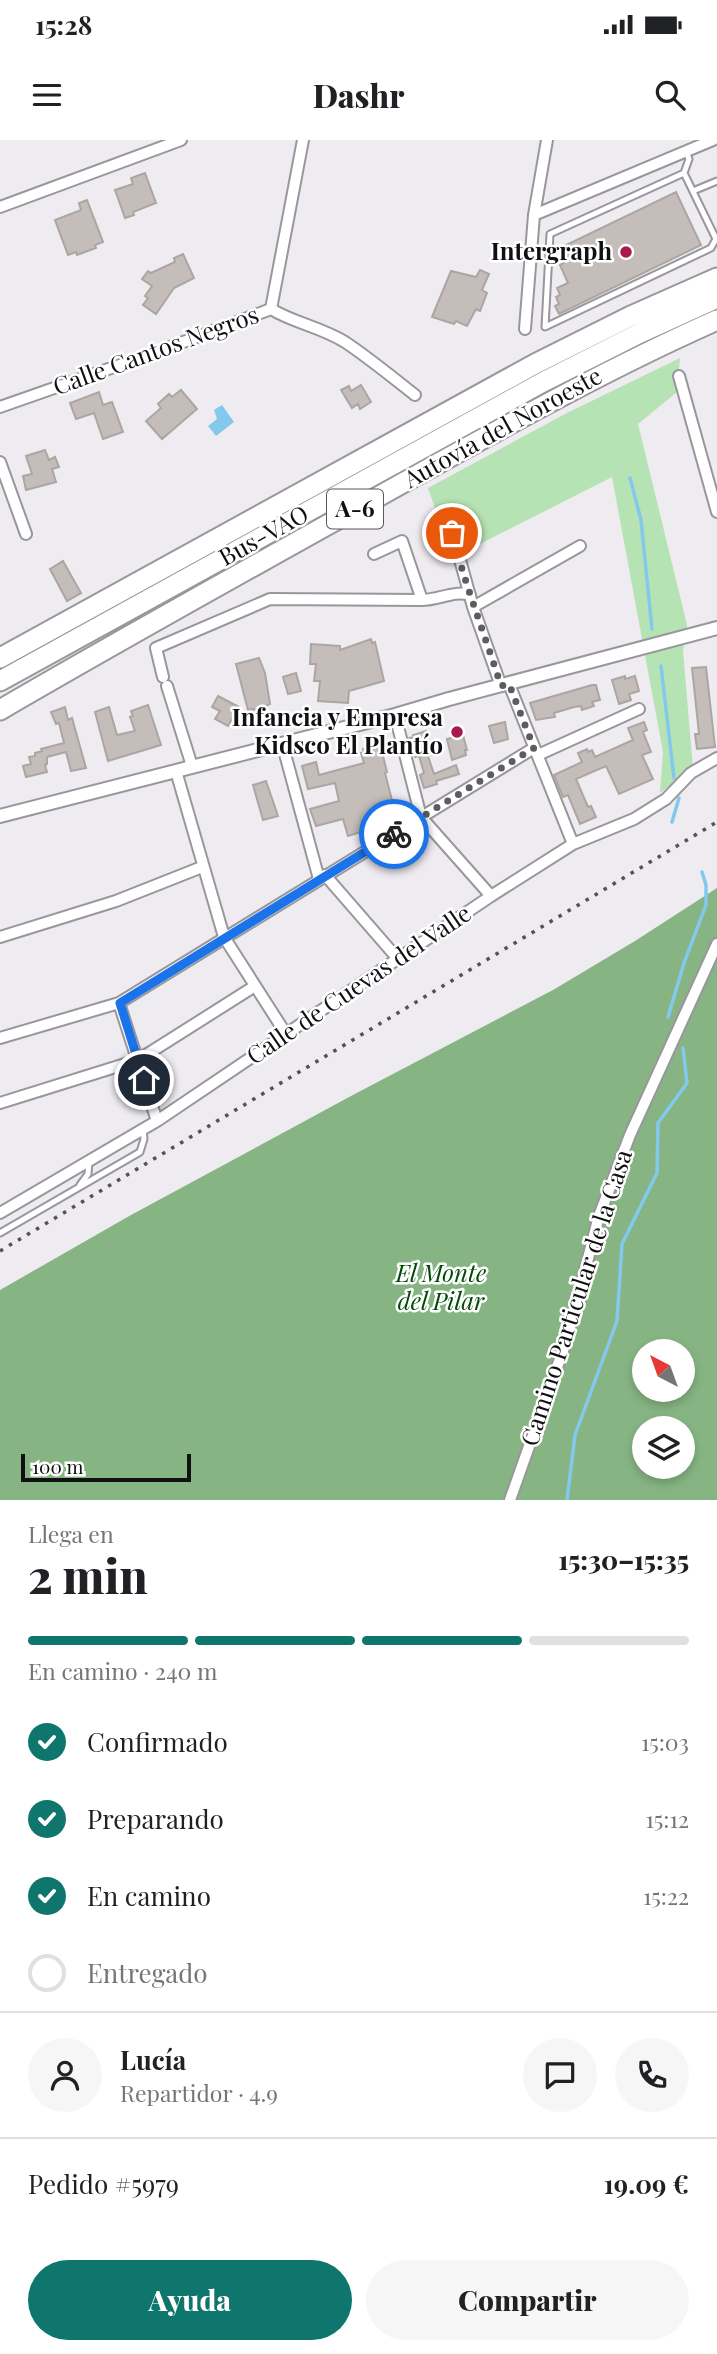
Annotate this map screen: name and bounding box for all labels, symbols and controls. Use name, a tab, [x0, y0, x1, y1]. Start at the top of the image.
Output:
text: 15:28	[35, 7, 92, 42]
text: Dashr	[313, 73, 404, 116]
icon: menu	[28, 76, 66, 114]
icon: search	[651, 76, 689, 114]
place label: Intergraph	[491, 234, 612, 266]
marker: Intergraph	[618, 244, 634, 260]
street label: Calle Cantos Negros	[48, 297, 263, 401]
street label: Autovía del Noroeste	[396, 359, 607, 494]
road number: A-6	[327, 490, 383, 528]
street label: Bus-VAO	[212, 497, 314, 572]
pin	[422, 503, 482, 563]
icon: bag	[433, 514, 471, 552]
place label: Infancia y Empresa Kidsco El Plantío	[232, 700, 444, 760]
marker: Infancia y Empresa Kidsco El Plantío	[449, 724, 465, 740]
courier	[359, 799, 429, 869]
icon: bike	[375, 815, 413, 853]
street label: Calle de Cuevas del Valle	[239, 896, 476, 1070]
pin	[114, 1050, 174, 1110]
icon: home	[125, 1061, 163, 1099]
street label: Camino Particular de la Casa	[512, 1145, 638, 1450]
park label: El Monte del Pilar	[395, 1256, 486, 1316]
north arrow	[632, 1339, 695, 1402]
map controls	[632, 1339, 695, 1479]
button: layers	[632, 1416, 695, 1479]
scale bar	[21, 1451, 191, 1483]
text: 100 m	[32, 1453, 83, 1479]
text: Llega en	[28, 1518, 114, 1549]
text: 15:30–15:35	[558, 1542, 689, 1577]
text: 2 min	[28, 1544, 148, 1606]
text: En camino · 240 m	[28, 1655, 217, 1686]
icon: check	[28, 1723, 66, 1761]
text: Confirmado	[87, 1724, 228, 1759]
text: 15:03	[641, 1726, 689, 1757]
icon: check	[28, 1800, 66, 1838]
text: Preparando	[87, 1801, 224, 1836]
text: 15:12	[646, 1803, 689, 1834]
icon: check	[28, 1877, 66, 1915]
text: En camino	[87, 1878, 211, 1913]
text: 15:22	[643, 1880, 689, 1911]
text: Entregado	[87, 1955, 208, 1990]
button: person	[28, 2038, 102, 2112]
button: chat	[523, 2038, 597, 2112]
button: phone	[615, 2038, 689, 2112]
text: Lucía	[120, 2042, 186, 2077]
text: Repartidor · 4.9	[120, 2077, 278, 2108]
text: Pedido #5979	[28, 2166, 179, 2201]
text: 19.09 €	[604, 2166, 689, 2201]
button: Ayuda	[28, 2260, 352, 2340]
button: Compartir	[366, 2260, 689, 2340]

